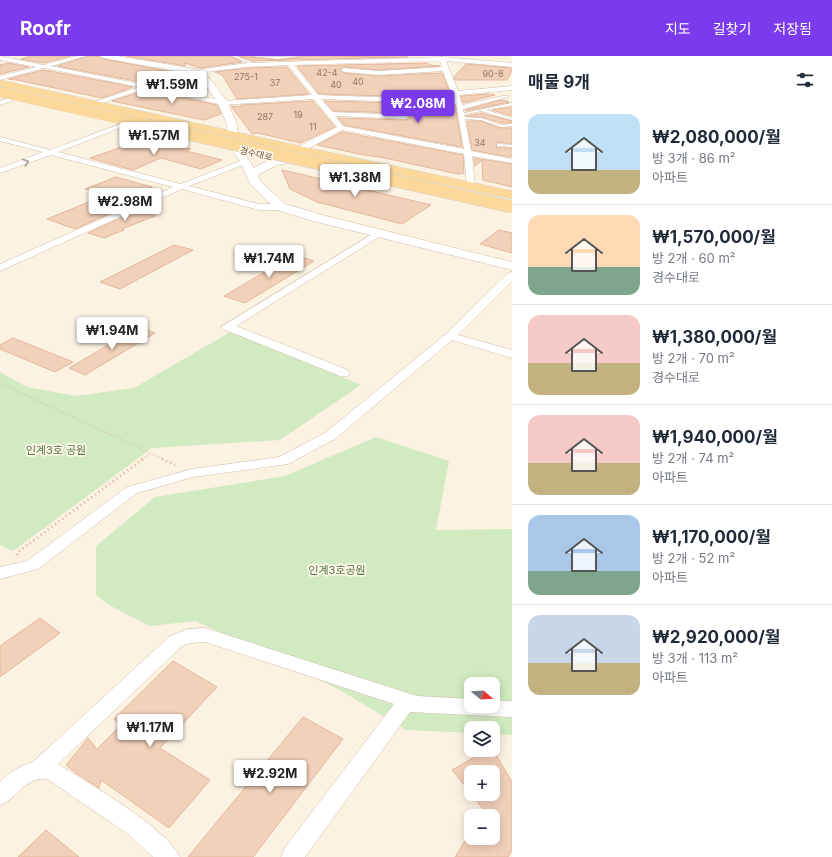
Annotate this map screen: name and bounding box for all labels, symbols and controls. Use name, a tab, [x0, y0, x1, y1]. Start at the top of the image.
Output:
text: Roofr	[20, 17, 71, 40]
text: 지도	[665, 20, 691, 37]
text: 길찾기	[713, 20, 751, 37]
text: 저장됨	[773, 20, 812, 37]
house number: 42-4	[316, 67, 338, 78]
house number: 90-8	[483, 68, 504, 79]
icon: filters	[794, 69, 816, 91]
pin: ₩1.59M	[139, 71, 205, 105]
house number: 275-1	[234, 71, 258, 82]
text: 매물 9개	[528, 72, 590, 92]
text: ₩1.59M	[146, 76, 198, 92]
house number: 40	[352, 76, 364, 87]
house number: 37	[270, 77, 280, 88]
house number: 40	[330, 79, 342, 90]
pin: ₩2.08M	[385, 90, 451, 124]
text: ₩2.08M	[390, 95, 446, 111]
house number: 19	[293, 109, 303, 120]
house number: 287	[257, 111, 273, 122]
house number: 11	[309, 121, 317, 132]
pin: ₩1.57M	[121, 122, 187, 156]
text: ₩1.57M	[128, 127, 180, 143]
text: ₩2,080,000/월	[652, 127, 781, 147]
icon: home	[560, 130, 608, 178]
house number: 34	[474, 137, 486, 148]
street label: 경수대로	[239, 144, 273, 163]
text: 방 3개 · 86 m²	[652, 150, 736, 166]
one-way arrow	[22, 158, 29, 167]
pin: ₩1.38M	[322, 164, 388, 198]
text: ₩1.38M	[329, 169, 381, 185]
text: 아파트	[652, 169, 688, 185]
pin: ₩2.98M	[92, 188, 158, 222]
text: ₩2.98M	[98, 193, 152, 209]
text: ₩1,570,000/월	[652, 227, 776, 247]
icon: home	[560, 231, 608, 279]
pin: ₩1.74M	[236, 245, 302, 279]
text: ₩1.74M	[244, 250, 294, 266]
text: 방 2개 · 60 m²	[652, 250, 736, 266]
text: 경수대로	[652, 269, 700, 285]
pin: ₩1.94M	[79, 317, 145, 351]
text: ₩1.94M	[86, 322, 138, 338]
text: ₩1,380,000/월	[652, 327, 777, 347]
icon: home	[560, 331, 608, 379]
text: 방 2개 · 70 m²	[652, 350, 735, 366]
text: 경수대로	[652, 369, 700, 385]
text: ₩1,940,000/월	[652, 427, 778, 447]
icon: home	[560, 431, 608, 479]
park label: 인계3호 공원	[26, 443, 86, 457]
text: 방 2개 · 74 m²	[652, 450, 734, 466]
text: 아파트	[652, 469, 688, 485]
text: ₩1,170,000/월	[652, 527, 771, 547]
icon: home	[560, 531, 608, 579]
text: 방 2개 · 52 m²	[652, 550, 735, 566]
park label: 인계3호공원	[308, 563, 366, 577]
text: 아파트	[652, 569, 688, 585]
text: ₩2,920,000/월	[652, 627, 780, 647]
icon: home	[560, 631, 608, 679]
text: 방 3개 · 113 m²	[652, 650, 738, 666]
text: 아파트	[652, 669, 688, 685]
north arrow	[464, 677, 500, 713]
map controls	[464, 677, 500, 845]
pin: ₩1.17M	[117, 714, 183, 748]
text: ₩1.17M	[126, 719, 174, 735]
button: layers	[464, 721, 500, 757]
pin: ₩2.92M	[237, 760, 303, 794]
text: ₩2.92M	[243, 765, 297, 781]
button: +	[464, 765, 500, 801]
button: −	[464, 809, 500, 845]

